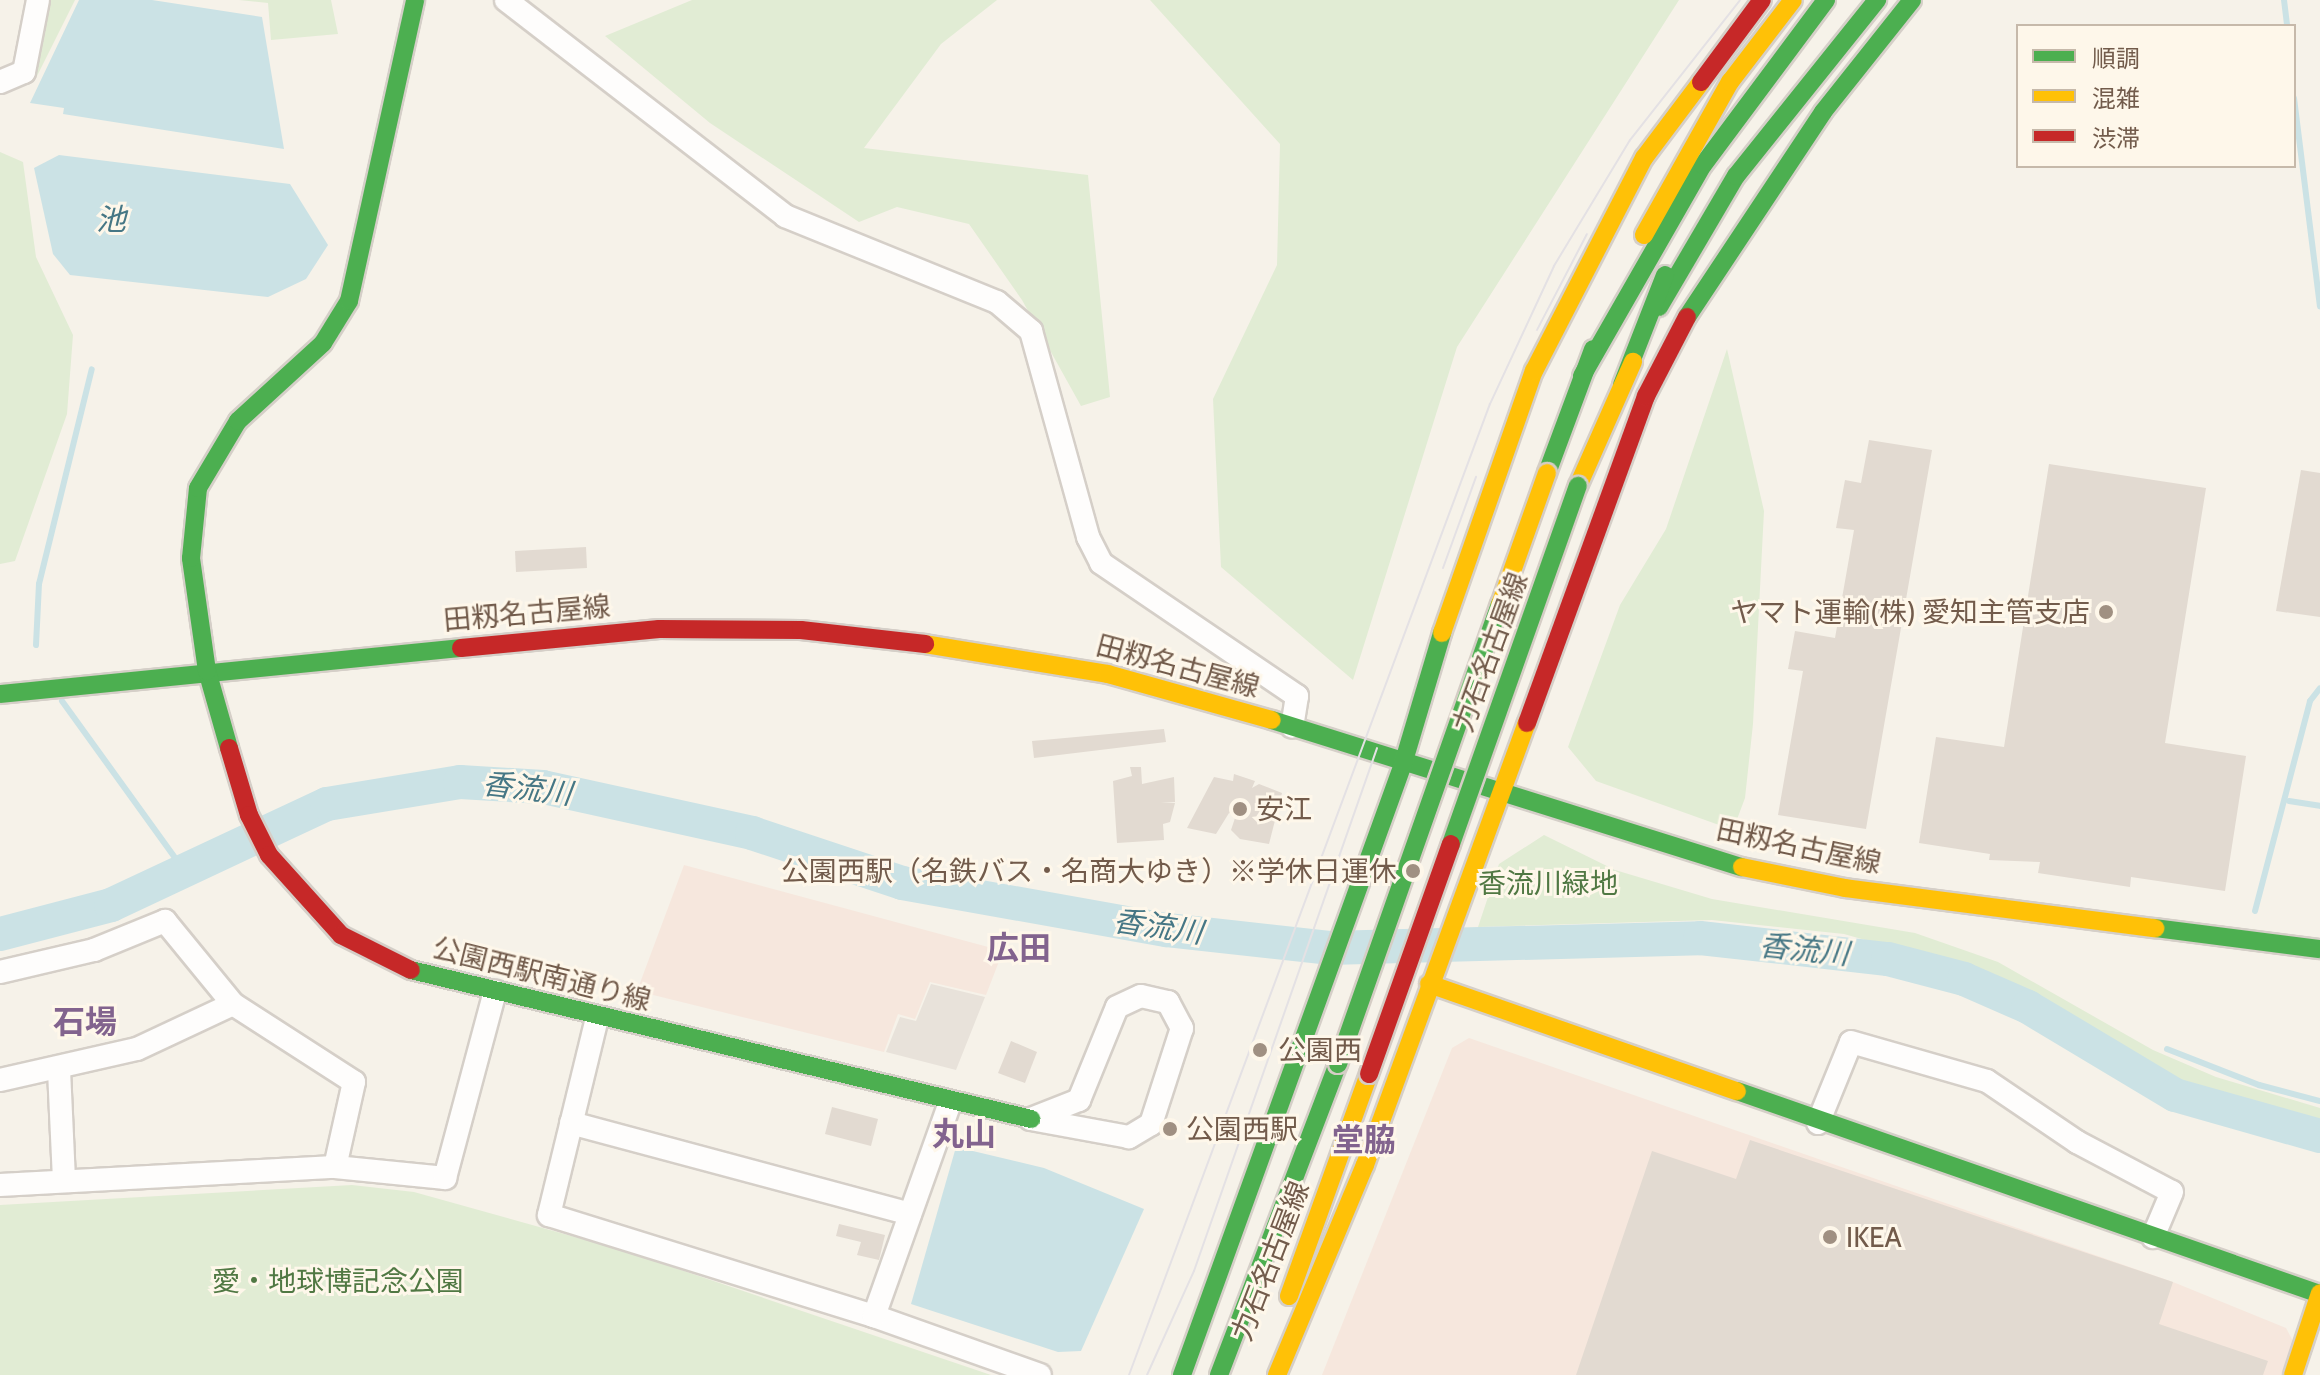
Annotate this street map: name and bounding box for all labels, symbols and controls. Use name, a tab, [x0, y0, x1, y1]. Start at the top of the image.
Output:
legend	[2016, 24, 2296, 168]
text: 順調	[2092, 44, 2140, 73]
text: 混雑	[2092, 84, 2140, 113]
text: 渋滞	[2092, 124, 2140, 153]
water label: 池	[96, 202, 126, 238]
street label: 力石名古屋線	[1445, 567, 1535, 737]
street label: 田籾名古屋線	[442, 589, 612, 637]
place label: ヤマト運輸(株) 愛知主管支店	[1730, 595, 2090, 629]
marker: ヤマト運輸(株) 愛知主管支店	[2097, 603, 2115, 621]
street label: 田籾名古屋線	[1093, 628, 1263, 704]
water label: 香流川	[480, 766, 574, 812]
place label: 安江	[1256, 792, 1312, 826]
marker: 安江	[1231, 800, 1249, 818]
street label: 田籾名古屋線	[1713, 812, 1885, 880]
place label: 公園西駅（名鉄バス・名商大ゆき）※学休日運休	[781, 854, 1397, 888]
marker: 公園西駅（名鉄バス・名商大ゆき）※学休日運休	[1404, 862, 1422, 880]
park label: 香流川緑地	[1478, 866, 1618, 900]
water label: 香流川	[1111, 903, 1205, 951]
water label: 香流川	[1757, 927, 1851, 973]
district label: 広田	[987, 929, 1051, 967]
street label: 公園西駅南通り線	[429, 931, 655, 1017]
district label: 石場	[53, 1003, 117, 1041]
place label: 公園西	[1278, 1033, 1362, 1067]
marker: 公園西	[1249, 1039, 1271, 1061]
place label: 公園西駅	[1186, 1112, 1298, 1146]
district label: 丸山	[932, 1115, 996, 1153]
marker: 公園西駅	[1161, 1120, 1179, 1138]
district label: 堂脇	[1332, 1121, 1396, 1159]
street label: 力石名古屋線	[1224, 1177, 1316, 1345]
place label: IKEA	[1846, 1220, 1902, 1254]
marker: IKEA	[1821, 1228, 1839, 1246]
park label: 愛・地球博記念公園	[212, 1264, 464, 1298]

